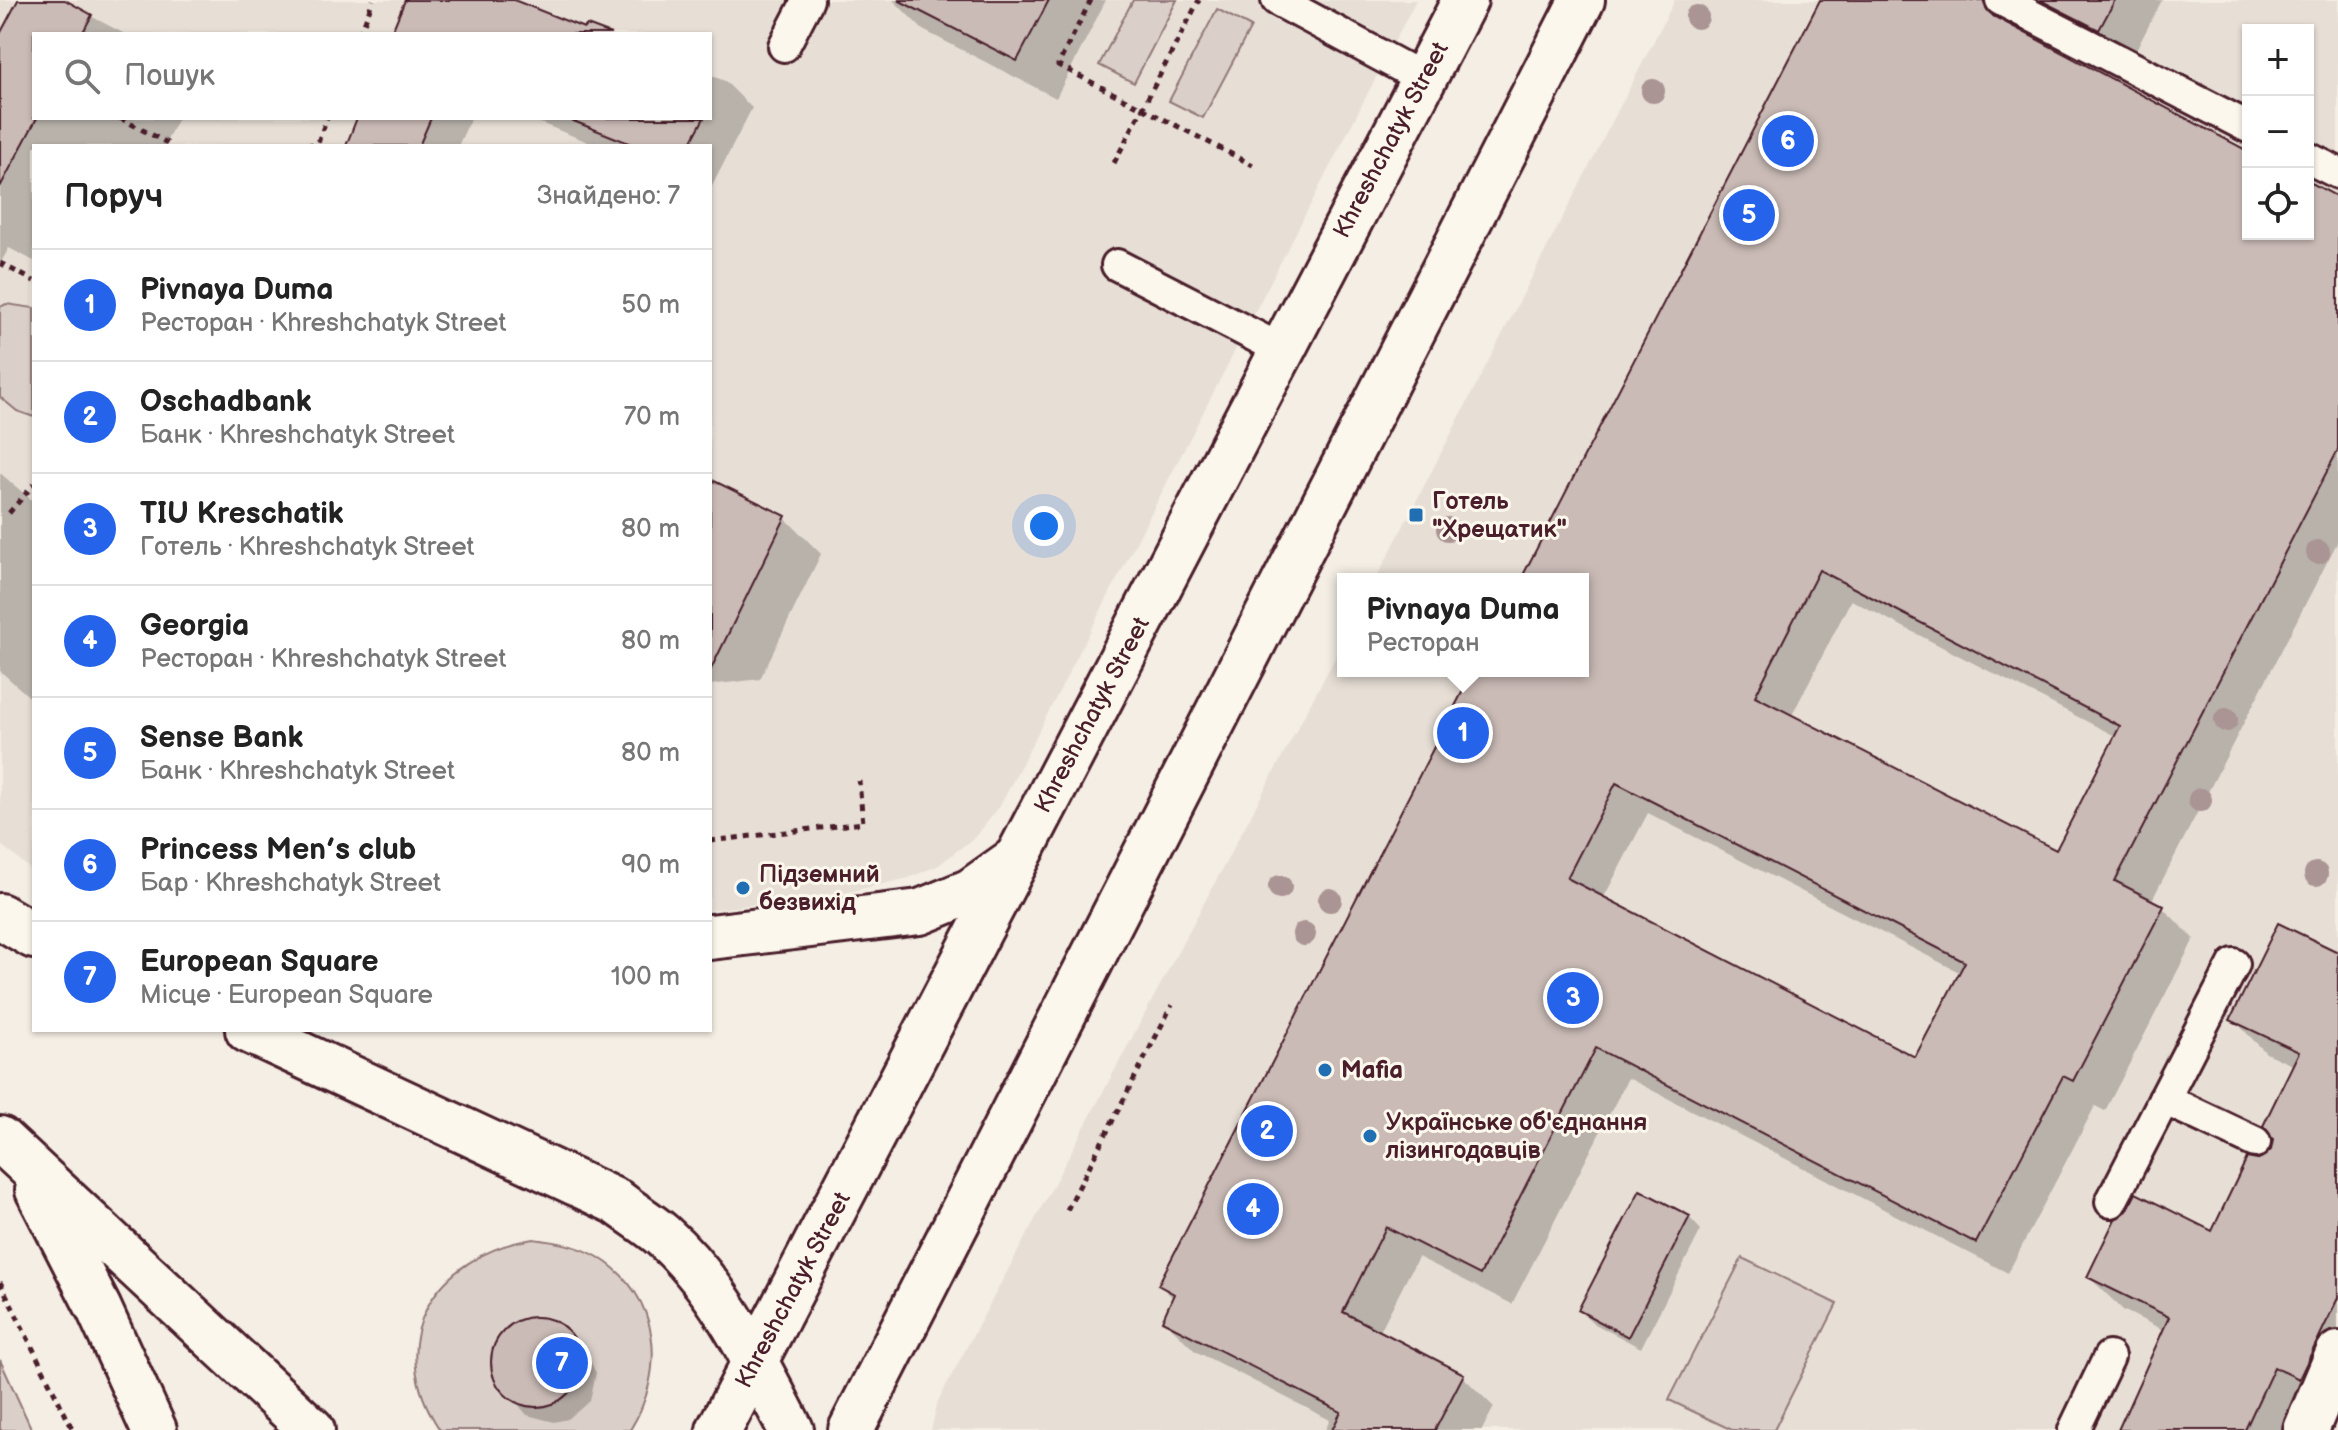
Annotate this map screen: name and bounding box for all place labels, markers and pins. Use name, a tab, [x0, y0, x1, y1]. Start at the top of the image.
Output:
pin: 6	[1762, 111, 1814, 171]
pin: 5	[1723, 185, 1775, 245]
place label: Готель "Хрещатик"	[1432, 487, 1567, 544]
marker: Готель "Хрещатик"	[1407, 506, 1425, 524]
pin: 1	[1437, 703, 1489, 763]
place label: Підземний безвихід	[759, 860, 880, 917]
marker: Підземний безвихід	[734, 879, 752, 897]
pin: 3	[1547, 968, 1599, 1028]
place label: Mafia	[1341, 1056, 1403, 1085]
marker: Mafia	[1316, 1061, 1334, 1079]
pin: 2	[1241, 1101, 1293, 1161]
place label: Українське об'єднання лізингодавців	[1385, 1108, 1647, 1165]
marker: Українське об'єднання лізингодавців	[1361, 1127, 1379, 1145]
pin: 4	[1227, 1179, 1279, 1239]
pin: 7	[536, 1333, 588, 1393]

